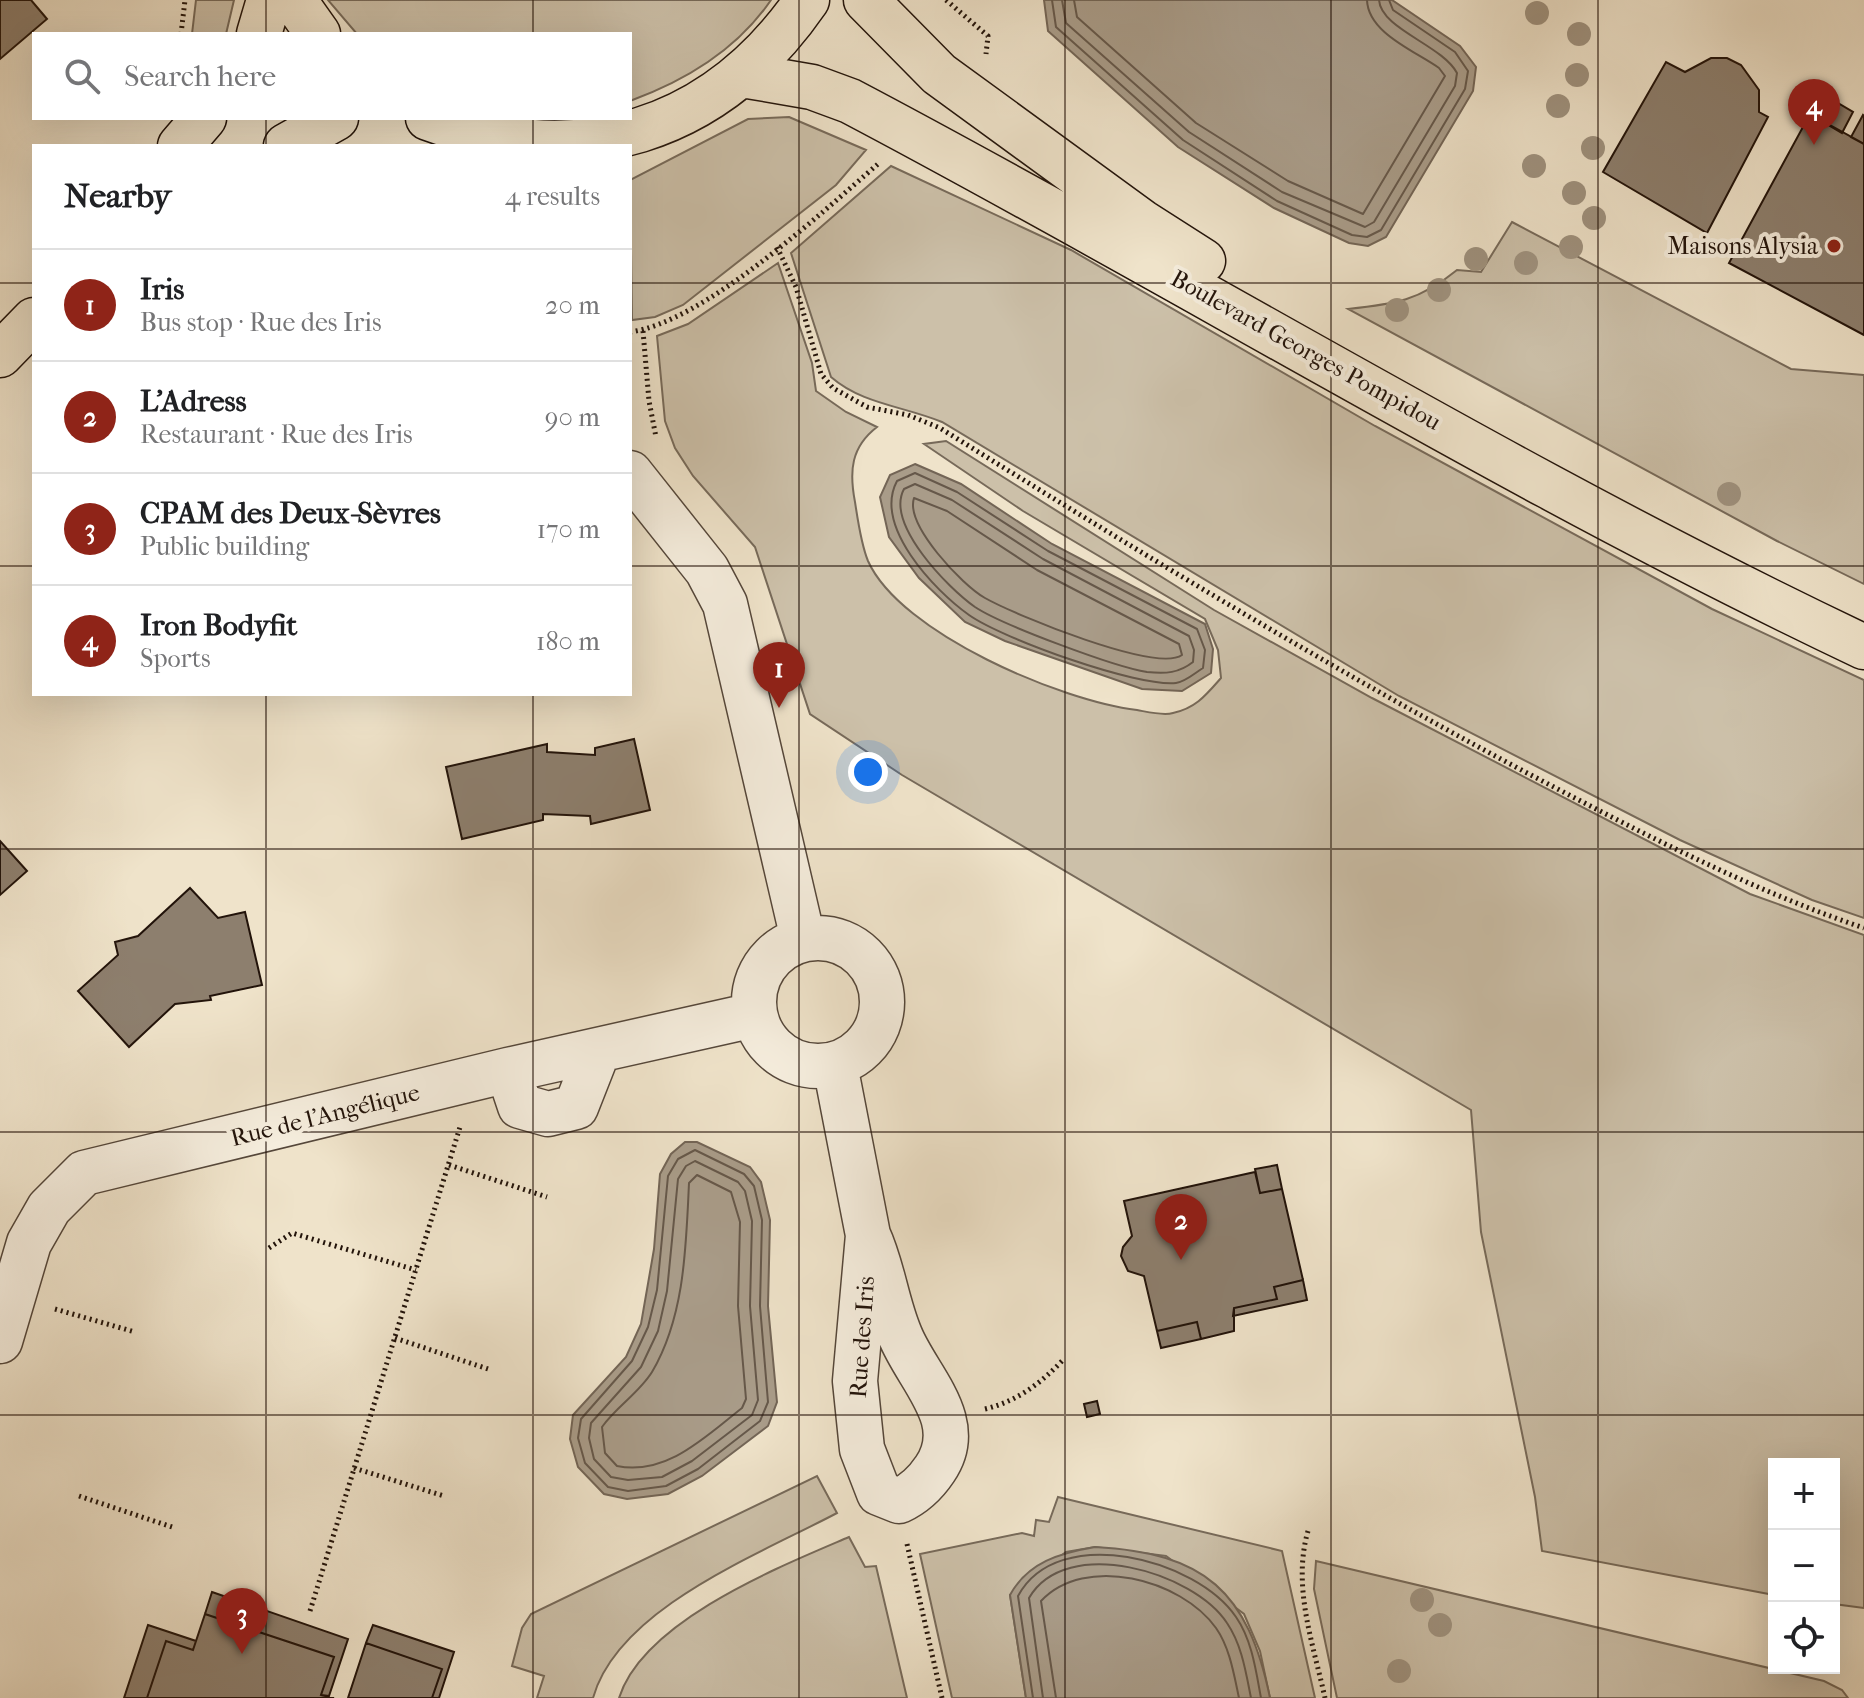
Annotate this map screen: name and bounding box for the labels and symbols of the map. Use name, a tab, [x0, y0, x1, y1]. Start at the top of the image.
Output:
pin: 4	[1788, 79, 1840, 145]
place label: Maisons Alysia	[1668, 232, 1819, 260]
marker: Maisons Alysia	[1825, 237, 1843, 255]
street label: Boulevard Georges Pompidou	[1166, 264, 1446, 436]
pin: 1	[753, 642, 805, 708]
your location	[848, 752, 888, 792]
street label: Rue de l'Angélique	[228, 1078, 423, 1152]
pin: 2	[1155, 1194, 1207, 1260]
street label: Rue des Iris	[844, 1275, 880, 1399]
pin: 3	[216, 1588, 268, 1654]

